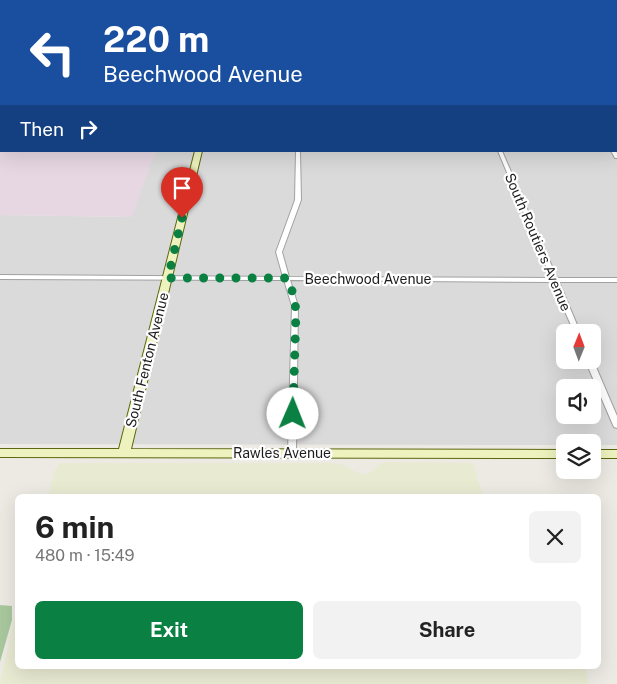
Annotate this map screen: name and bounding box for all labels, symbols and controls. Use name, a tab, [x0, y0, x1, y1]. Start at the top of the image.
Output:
text: 220 m	[103, 19, 209, 60]
icon: left	[20, 20, 85, 85]
text: Beechwood Avenue	[103, 61, 303, 87]
icon: right	[74, 115, 102, 143]
text: Then	[20, 118, 64, 140]
pin	[161, 167, 203, 218]
street label: South Routiers Avenue	[502, 171, 574, 313]
icon: arrive	[168, 174, 196, 202]
street label: Beechwood Avenue	[304, 271, 432, 287]
street label: South Fenton Avenue	[122, 291, 172, 429]
north arrow	[556, 324, 601, 369]
map controls	[556, 324, 601, 479]
button: sound	[556, 379, 601, 424]
position arrow	[266, 387, 318, 439]
button: layers	[556, 434, 601, 479]
street label: Rawles Avenue	[233, 445, 331, 461]
text: 6 min	[35, 509, 114, 545]
button: close	[529, 511, 581, 563]
text: 480 m · 15:49	[35, 546, 134, 565]
button: Exit	[35, 601, 303, 659]
button: Share	[313, 601, 581, 659]

